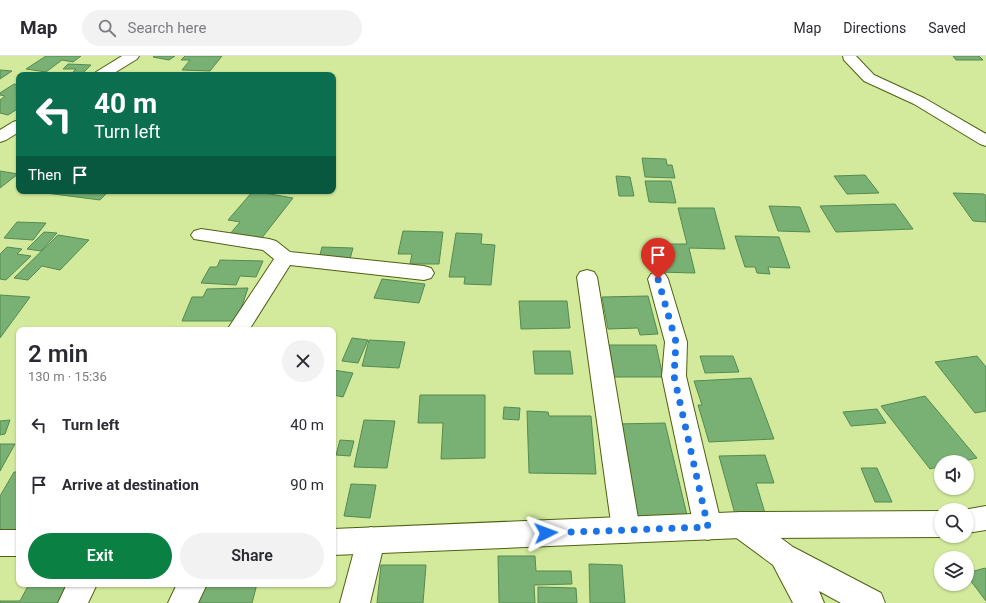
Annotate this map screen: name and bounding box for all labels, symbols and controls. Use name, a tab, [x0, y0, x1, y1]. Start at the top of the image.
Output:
search box	[82, 10, 362, 46]
text: Map	[20, 16, 58, 39]
icon: search	[96, 17, 118, 39]
text: Search here	[128, 19, 206, 37]
text: Map	[794, 20, 821, 36]
text: Directions	[843, 20, 906, 36]
text: Saved	[928, 20, 966, 36]
text: 40 m	[94, 87, 157, 120]
icon: left	[28, 88, 80, 140]
text: Turn left	[94, 121, 160, 142]
icon: arrive	[69, 164, 91, 186]
text: Then	[28, 166, 61, 184]
pin	[641, 238, 675, 279]
icon: arrive	[647, 244, 669, 266]
text: 2 min	[28, 340, 88, 368]
button: close	[282, 340, 324, 382]
text: 130 m · 15:36	[28, 369, 107, 384]
icon: left	[28, 414, 50, 436]
text: Turn left	[62, 416, 119, 434]
text: 40 m	[290, 416, 324, 434]
map controls	[934, 455, 974, 591]
button: sound	[934, 455, 974, 495]
icon: arrive	[28, 474, 50, 496]
text: Arrive at destination	[62, 476, 199, 494]
text: 90 m	[290, 476, 324, 494]
button: search	[934, 503, 974, 543]
position arrow	[525, 512, 567, 554]
button: Exit	[28, 533, 172, 579]
button: Share	[180, 533, 324, 579]
button: layers	[934, 551, 974, 591]

